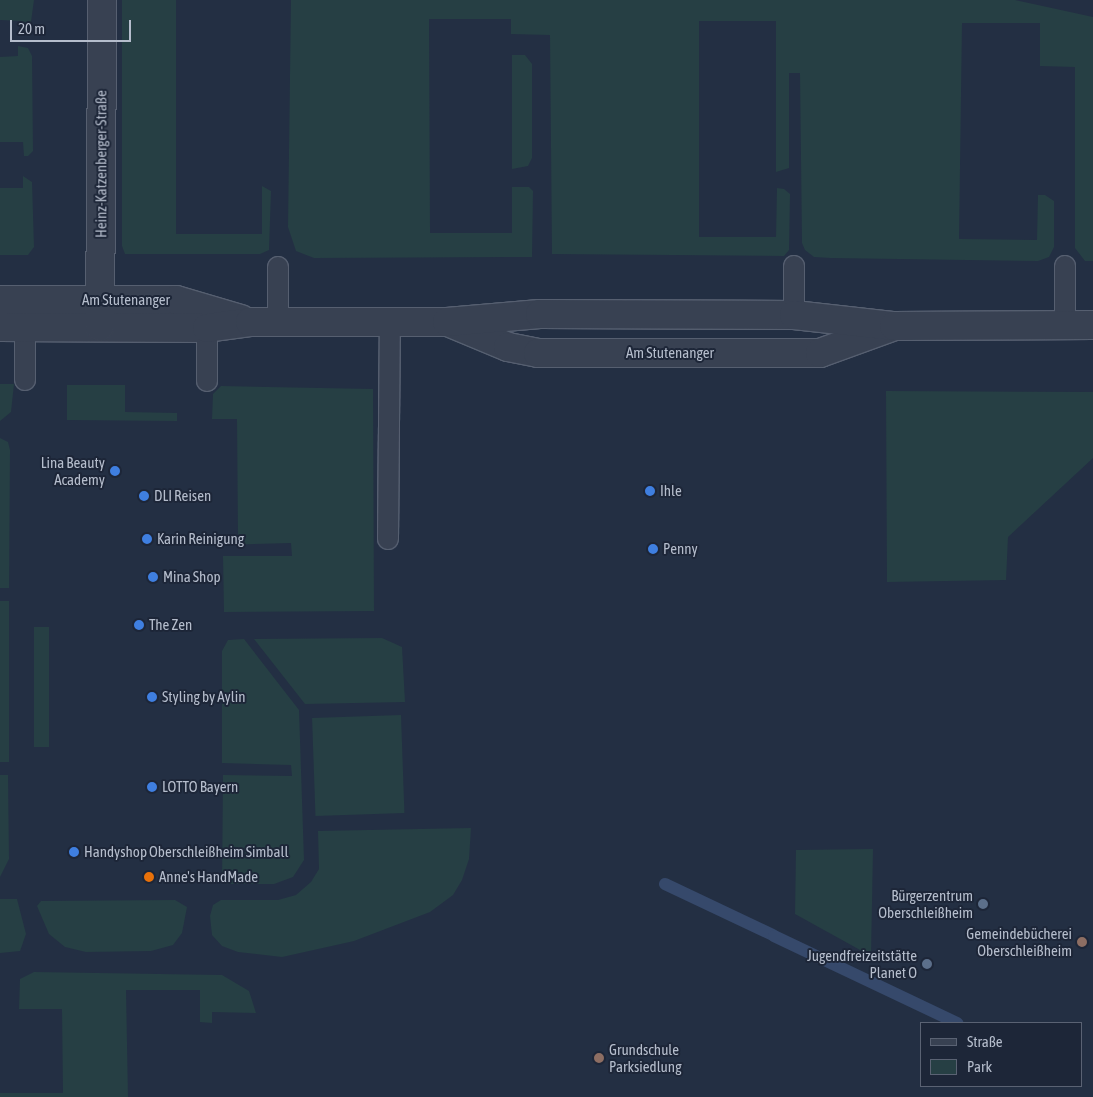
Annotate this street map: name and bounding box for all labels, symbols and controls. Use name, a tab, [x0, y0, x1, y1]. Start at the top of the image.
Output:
scale bar	[12, 10, 134, 42]
text: 20 m	[18, 20, 45, 37]
street label: Heinz-Katzenberger-Straße	[92, 90, 110, 238]
street label: Am Stutenanger	[82, 291, 170, 309]
street label: Am Stutenanger	[626, 344, 714, 362]
place label: Lina Beauty Academy	[41, 453, 105, 488]
marker: Lina Beauty Academy	[109, 465, 121, 477]
place label: Ihle	[660, 482, 682, 500]
marker: Ihle	[644, 485, 656, 497]
place label: DLI Reisen	[154, 487, 211, 505]
marker: DLI Reisen	[138, 490, 150, 502]
place label: Karin Reinigung	[157, 530, 244, 548]
marker: Karin Reinigung	[141, 533, 153, 545]
place label: Penny	[663, 540, 698, 558]
marker: Penny	[647, 543, 659, 555]
place label: Mina Shop	[163, 568, 221, 586]
marker: Mina Shop	[147, 571, 159, 583]
place label: The Zen	[149, 616, 192, 634]
marker: The Zen	[133, 619, 145, 631]
place label: Styling by Aylin	[162, 688, 245, 706]
marker: Styling by Aylin	[146, 691, 158, 703]
place label: LOTTO Bayern	[162, 778, 238, 796]
marker: LOTTO Bayern	[146, 781, 158, 793]
place label: Handyshop Oberschleißheim Simball	[84, 843, 288, 861]
marker: Handyshop Oberschleißheim Simball	[68, 846, 80, 858]
place label: Anne's HandMade	[159, 868, 258, 886]
marker: Anne's HandMade	[143, 871, 155, 883]
place label: Bürgerzentrum Oberschleißheim	[878, 886, 973, 921]
marker: Bürgerzentrum Oberschleißheim	[977, 898, 989, 910]
place label: Gemeindebücherei Oberschleißheim	[966, 924, 1072, 959]
marker: Gemeindebücherei Oberschleißheim	[1076, 936, 1088, 948]
place label: Jugendfreizeitstätte Planet O	[807, 946, 917, 981]
marker: Jugendfreizeitstätte Planet O	[921, 958, 933, 970]
legend	[920, 1022, 1083, 1087]
text: Straße	[967, 1033, 1003, 1050]
place label: Grundschule Parksiedlung	[609, 1040, 682, 1075]
marker: Grundschule Parksiedlung	[593, 1052, 605, 1064]
text: Park	[967, 1058, 992, 1075]

